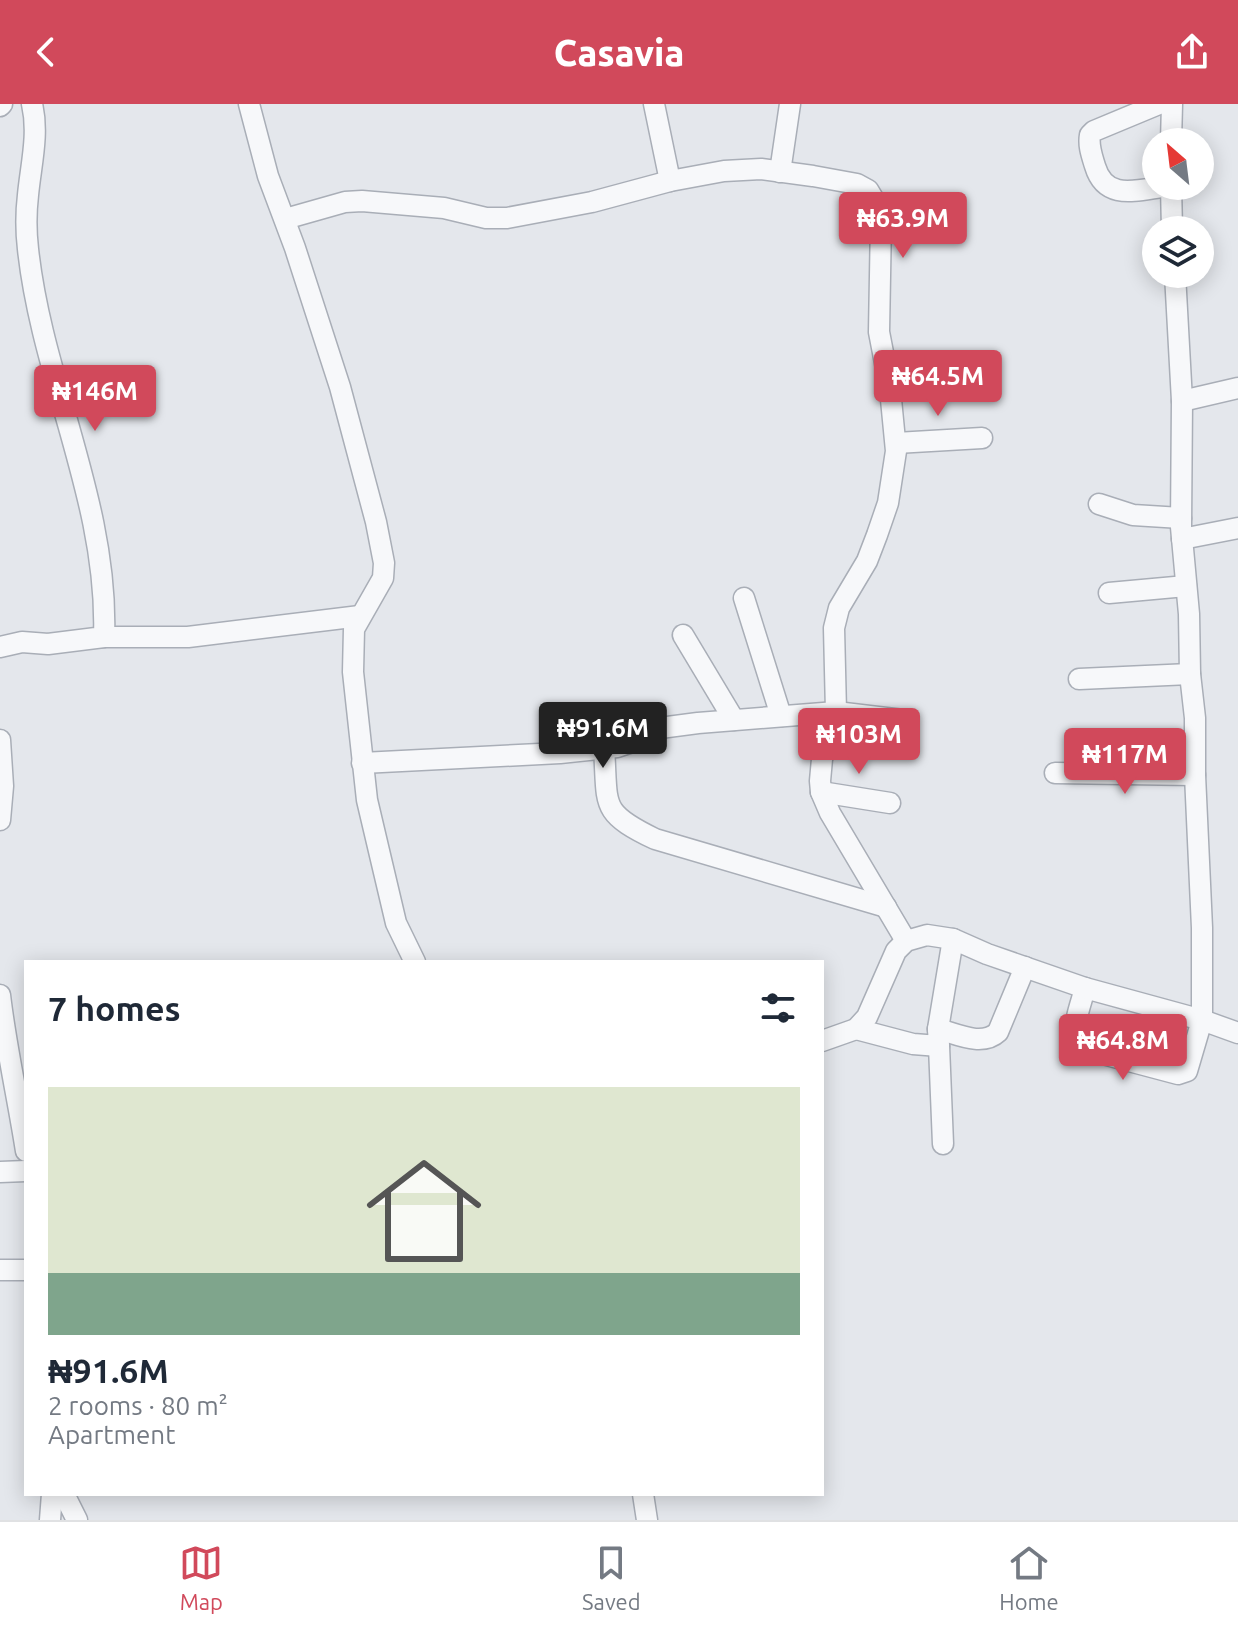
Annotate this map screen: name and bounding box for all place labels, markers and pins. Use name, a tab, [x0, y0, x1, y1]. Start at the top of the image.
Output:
pin: ₦63.9M	[838, 192, 968, 260]
pin: ₦64.5M	[873, 350, 1003, 418]
pin: ₦146M	[39, 365, 151, 433]
pin: ₦91.6M	[538, 702, 668, 770]
pin: ₦103M	[803, 708, 915, 776]
pin: ₦117M	[1069, 728, 1181, 796]
pin: ₦64.8M	[1058, 1014, 1188, 1082]

